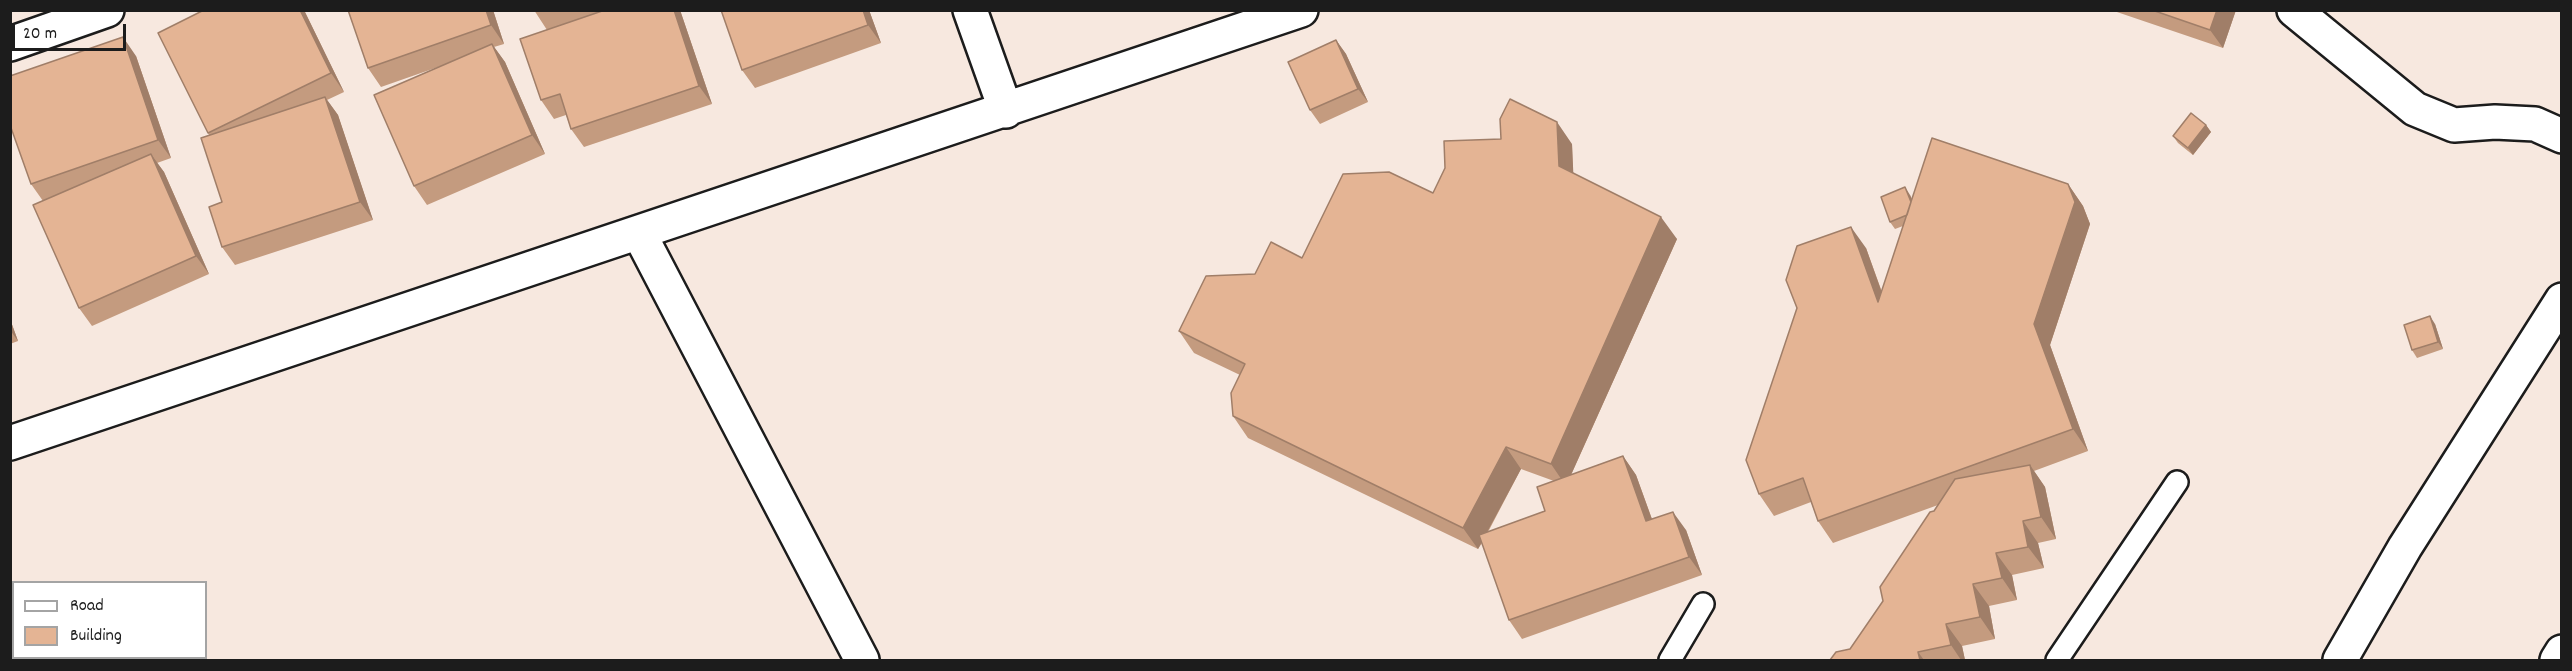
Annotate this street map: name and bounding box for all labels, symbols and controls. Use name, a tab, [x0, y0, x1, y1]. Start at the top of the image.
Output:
scale bar	[15, 12, 129, 50]
text: 20 m	[23, 22, 57, 47]
legend	[12, 581, 207, 659]
text: Road	[70, 594, 104, 619]
text: Building	[70, 624, 122, 649]

